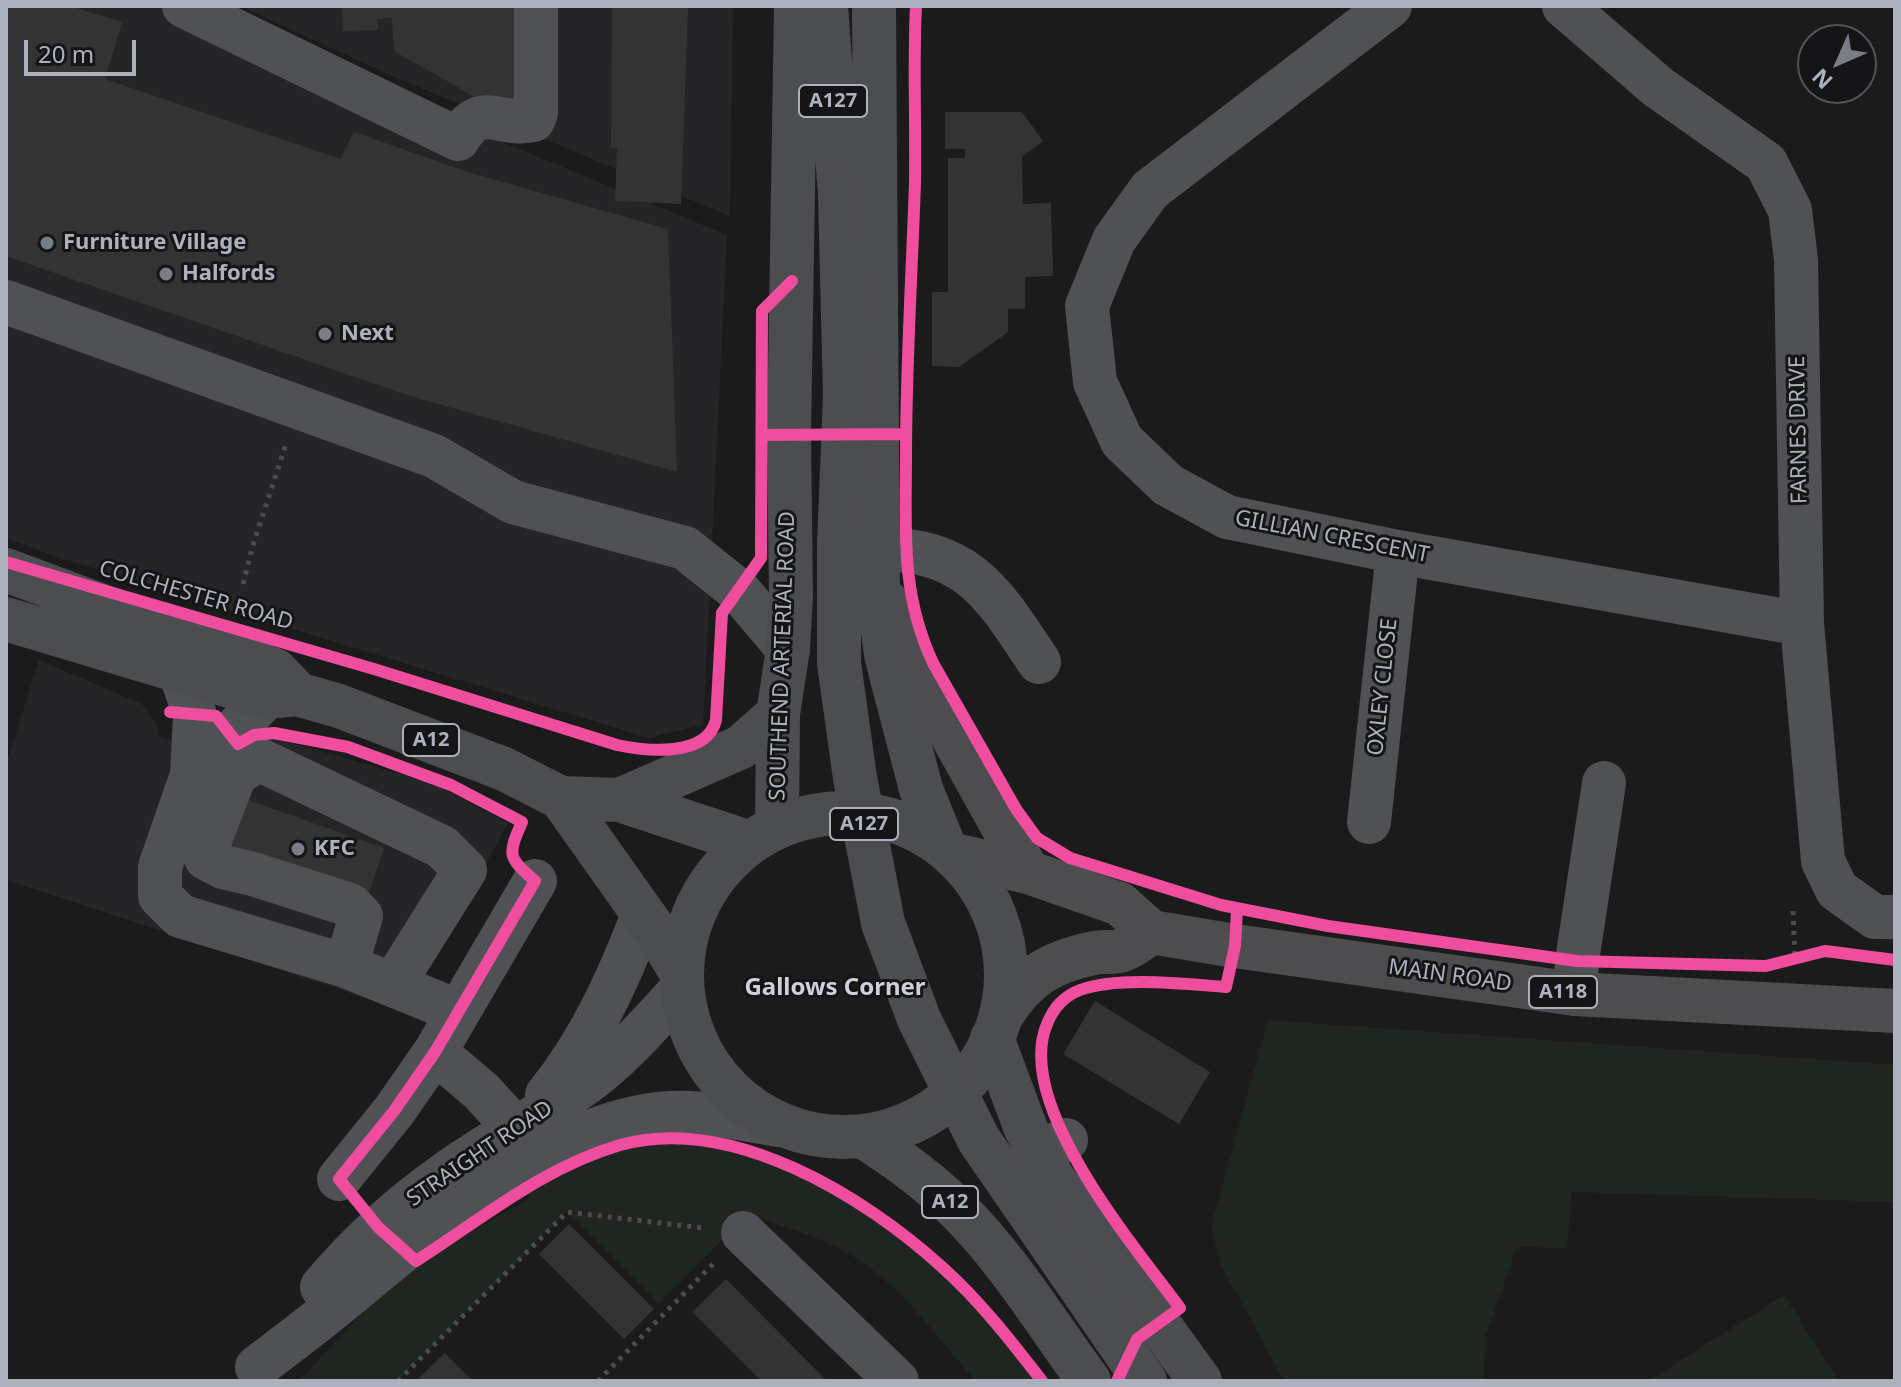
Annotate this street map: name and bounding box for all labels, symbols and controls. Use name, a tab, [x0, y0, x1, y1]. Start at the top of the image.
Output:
scale bar	[28, 24, 140, 74]
north arrow	[1797, 24, 1877, 104]
text: 20 m	[38, 37, 94, 70]
text: N	[1805, 63, 1838, 96]
road number: A127	[799, 85, 867, 117]
place label: Furniture Village	[63, 230, 246, 256]
marker: Furniture Village	[38, 234, 56, 252]
place label: Halfords	[182, 261, 275, 287]
marker: Halfords	[157, 265, 175, 283]
place label: Next	[341, 321, 394, 347]
marker: Next	[316, 325, 334, 343]
street label: FARNES DRIVE	[1785, 356, 1813, 504]
street label: GILLIAN CRESCENT	[1233, 505, 1431, 569]
street label: SOUTHEND ARTERIAL ROAD	[765, 511, 801, 801]
street label: COLCHESTER ROAD	[96, 556, 296, 636]
street label: OXLEY CLOSE	[1363, 617, 1403, 757]
road number: A12	[403, 724, 459, 756]
road number: A127	[830, 808, 898, 840]
place label: KFC	[314, 836, 355, 862]
marker: KFC	[289, 840, 307, 858]
street label: MAIN ROAD	[1387, 954, 1513, 998]
district label: Gallows Corner	[744, 974, 926, 1002]
road number: A118	[1529, 976, 1597, 1008]
street label: STRAIGHT ROAD	[402, 1095, 558, 1213]
road number: A12	[922, 1186, 978, 1218]

